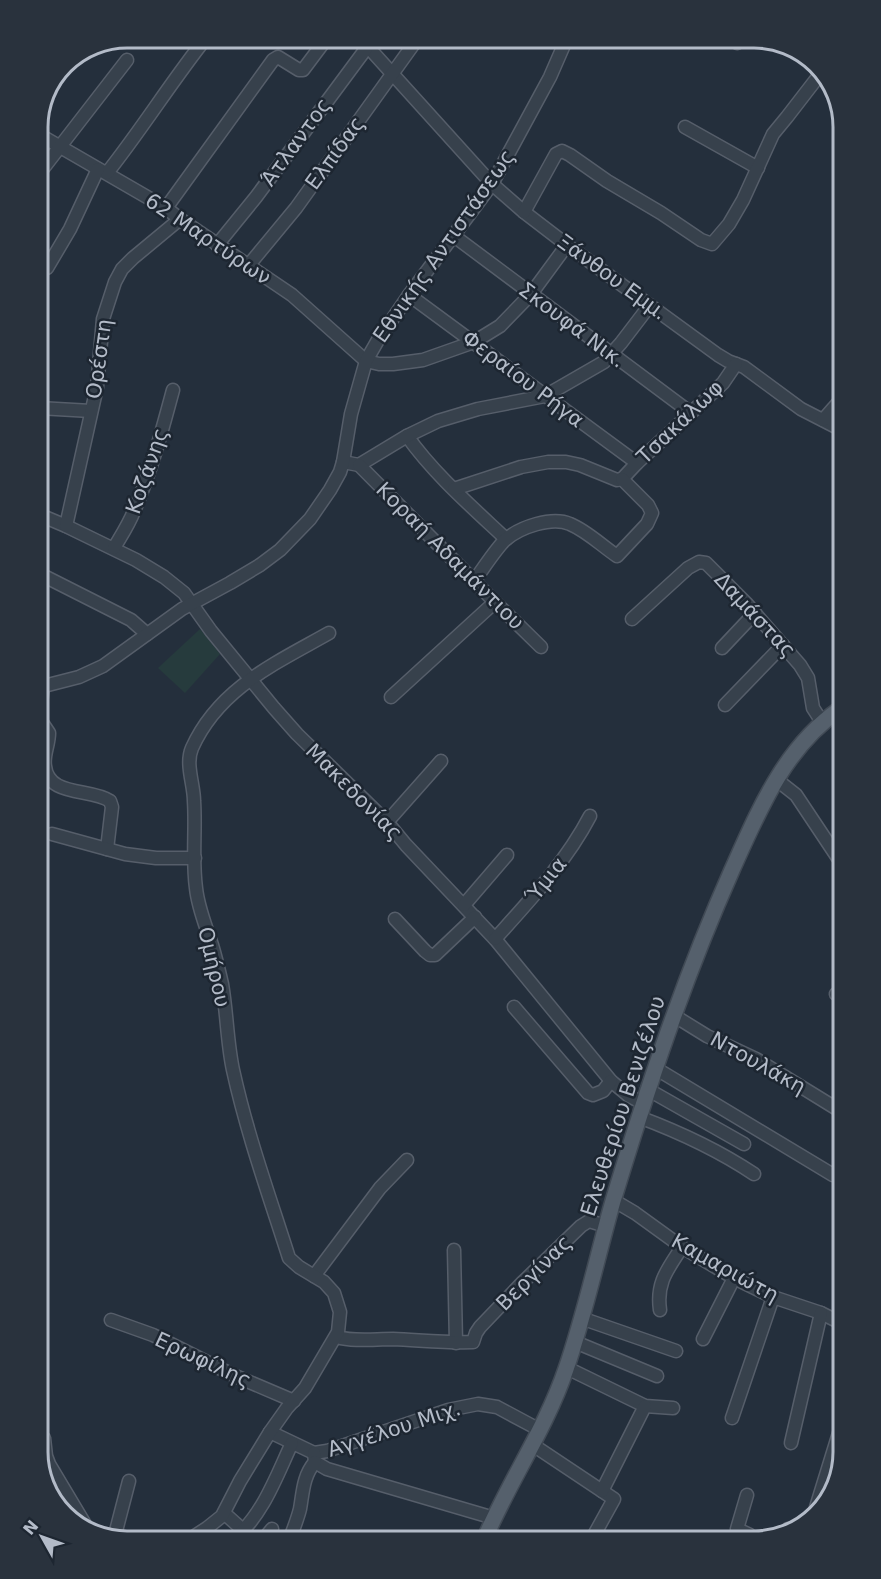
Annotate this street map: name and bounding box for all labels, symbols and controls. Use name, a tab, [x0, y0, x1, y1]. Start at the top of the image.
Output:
street label: Άτλαντος	[256, 93, 336, 191]
street label: Ελπίδας	[300, 112, 370, 194]
street label: Εθνικής Αντιστάσεως	[368, 145, 520, 347]
street label: 62 Μαρτύρων	[141, 188, 275, 290]
street label: Ξάνθου Εμμ.	[552, 229, 672, 325]
street label: Σκουφά Νικ.	[514, 277, 630, 373]
street label: Ορέστη	[82, 317, 116, 401]
street label: Φεραίου Ρήγα	[457, 325, 589, 433]
street label: Τσακάλωφ	[631, 375, 728, 470]
street label: Κοζάνης	[121, 425, 173, 517]
street label: Κοραή Αδαμάντιου	[371, 477, 529, 635]
street label: Δαμάστας	[710, 567, 800, 663]
street label: Μακεδονίας	[301, 739, 407, 845]
street label: Ύμια	[520, 852, 572, 908]
street label: Ομήρου	[193, 925, 235, 1009]
street label: Ελευθερίου Βενιζέλου	[576, 993, 670, 1219]
street label: Ντουλάκη	[706, 1027, 810, 1099]
street label: Καμαριώτη	[667, 1229, 783, 1307]
street label: Βεργίνας	[491, 1230, 577, 1316]
street label: Ερωφίλης	[151, 1327, 255, 1393]
street label: Αγγέλου Μιχ.	[324, 1396, 464, 1462]
north arrow	[12, 1507, 72, 1567]
text: N	[19, 1516, 42, 1539]

